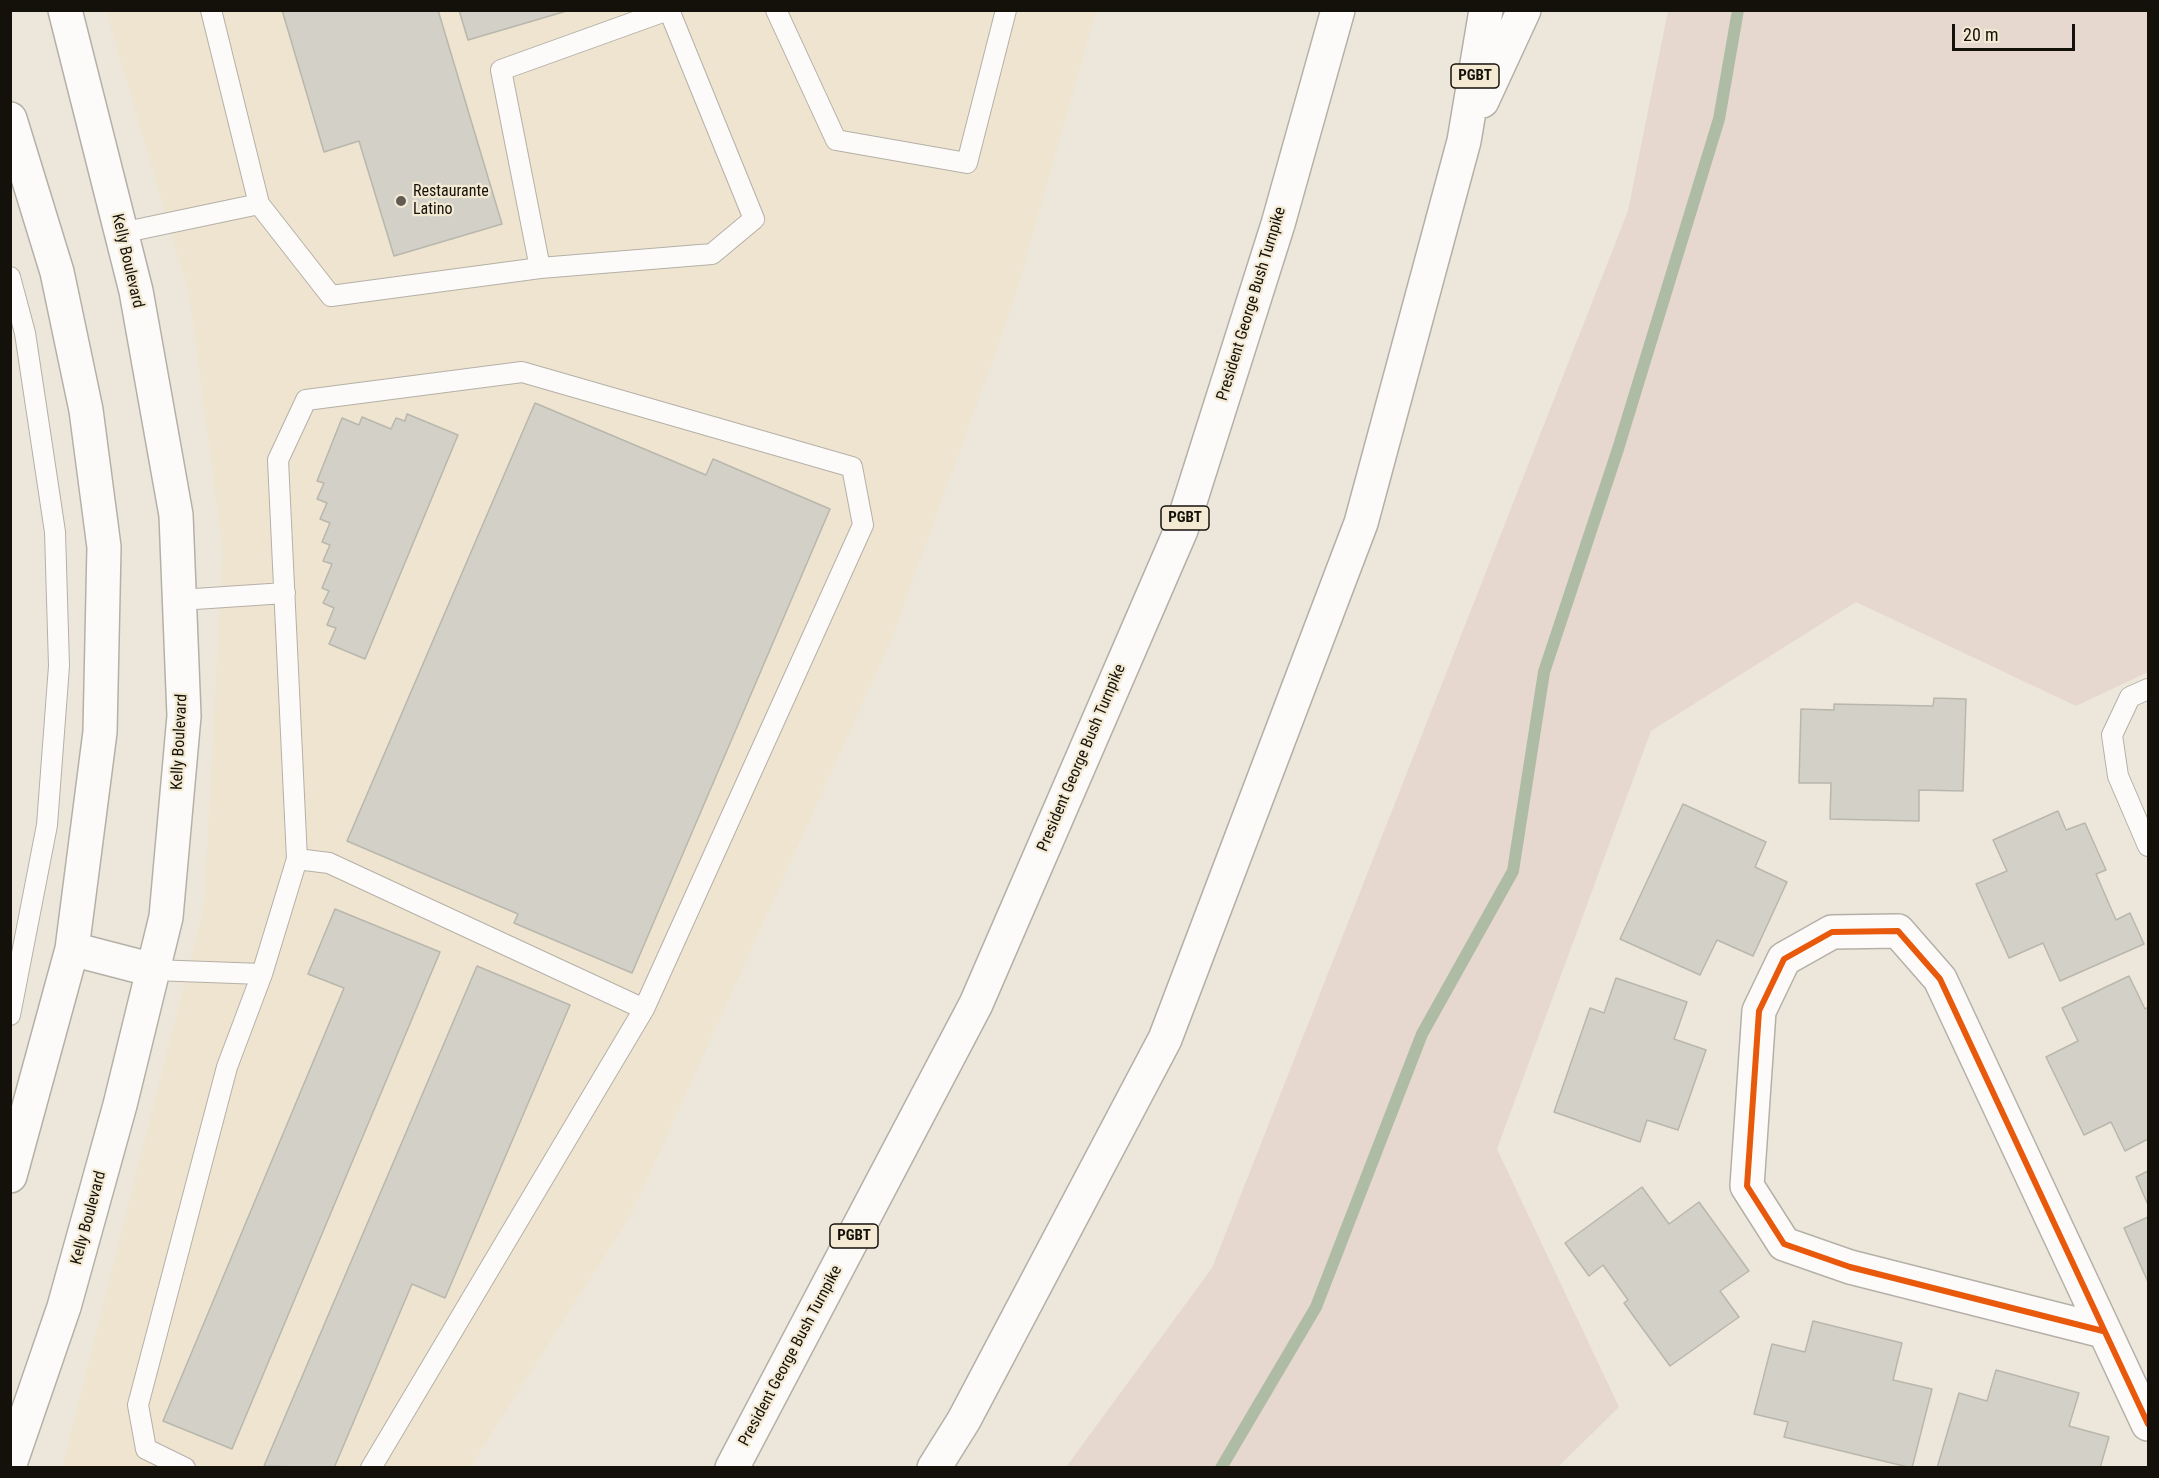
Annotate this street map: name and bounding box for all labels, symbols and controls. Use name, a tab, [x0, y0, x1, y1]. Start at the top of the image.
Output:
scale bar	[1955, 12, 2078, 50]
text: 20 m	[1963, 24, 1998, 45]
road number: PGBT	[1451, 64, 1499, 88]
place label: Restaurante Latino	[413, 182, 489, 220]
marker: Restaurante Latino	[394, 194, 408, 208]
street label: President George Bush Turnpike	[1213, 205, 1291, 403]
street label: Kelly Boulevard	[107, 212, 147, 310]
road number: PGBT	[1161, 506, 1209, 530]
street label: President George Bush Turnpike	[1034, 661, 1130, 855]
street label: Kelly Boulevard	[168, 693, 192, 791]
street label: Kelly Boulevard	[67, 1169, 111, 1267]
road number: PGBT	[830, 1224, 878, 1248]
street label: President George Bush Turnpike	[735, 1262, 847, 1450]

